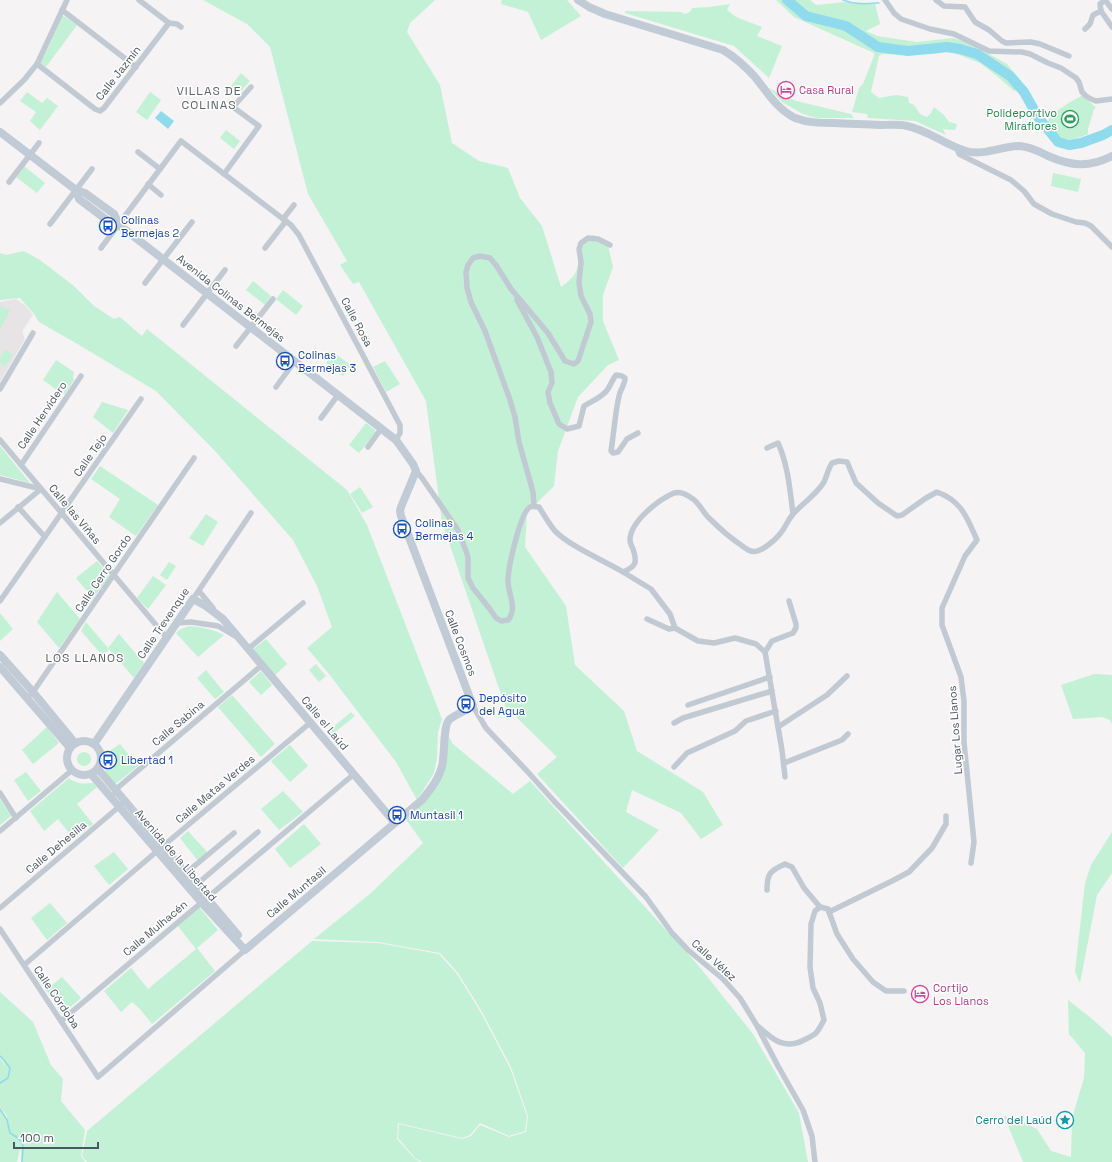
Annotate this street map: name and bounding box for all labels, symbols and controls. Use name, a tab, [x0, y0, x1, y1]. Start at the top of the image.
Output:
street label: Calle Jazmín	[92, 43, 144, 103]
hotel icon: Casa Rural	[776, 80, 796, 100]
district label: VILLAS DE COLINAS	[176, 83, 242, 113]
place label: Casa Rural	[799, 83, 854, 97]
place label: Polideportivo Miraflores	[986, 106, 1057, 133]
sports icon: Polideportivo Miraflores	[1060, 109, 1080, 129]
place label: Colinas Bermejas 2	[121, 213, 180, 240]
bus stop icon: Colinas Bermejas 2	[98, 216, 118, 236]
street label: Avenida Colinas Bermejas	[174, 251, 288, 345]
street label: Calle Rosa	[338, 295, 376, 350]
place label: Colinas Bermejas 3	[298, 348, 357, 375]
bus stop icon: Colinas Bermejas 3	[275, 351, 295, 371]
street label: Calle Hervidero	[14, 378, 70, 452]
street label: Calle Tejo	[70, 431, 110, 479]
street label: Calle las Viñas	[46, 481, 104, 547]
place label: Colinas Bermejas 4	[415, 516, 474, 543]
bus stop icon: Colinas Bermejas 4	[392, 519, 412, 539]
street label: Calle Cerro Gordo	[72, 531, 134, 615]
street label: Calle Trevenque	[134, 585, 192, 661]
street label: Calle Cosmos	[442, 608, 480, 678]
district label: LOS LLANOS	[46, 650, 124, 666]
street label: Lugar Los Llanos	[945, 685, 965, 775]
place label: Depósito del Agua	[479, 691, 527, 718]
street label: Calle el Laúd	[298, 693, 352, 753]
bus stop icon: Depósito del Agua	[456, 694, 476, 714]
street label: Calle Sabina	[149, 697, 208, 749]
bus stop icon: Libertad 1	[98, 750, 118, 770]
street label: Calle Matas Verdes	[172, 751, 258, 826]
place label: Libertad 1	[121, 753, 173, 767]
bus stop icon: Muntasil 1	[387, 805, 407, 825]
street label: Avenida de la Libertad	[132, 806, 220, 904]
place label: Muntasil 1	[410, 808, 463, 822]
street label: Calle Dehesilla	[23, 817, 90, 877]
street label: Calle Muntasil	[263, 863, 329, 921]
street label: Calle Mulhacén	[120, 897, 190, 959]
street label: Calle Vélez	[689, 936, 740, 984]
street label: Calle Córdoba	[31, 963, 84, 1032]
place label: Cortijo Los Llanos	[933, 981, 989, 1008]
hotel icon: Cortijo Los Llanos	[910, 984, 930, 1004]
place icon: Cerro del Laúd	[1055, 1110, 1075, 1130]
place label: Cerro del Laúd	[976, 1113, 1052, 1127]
scale bar	[14, 1124, 98, 1150]
text: 100 m	[20, 1130, 54, 1146]

